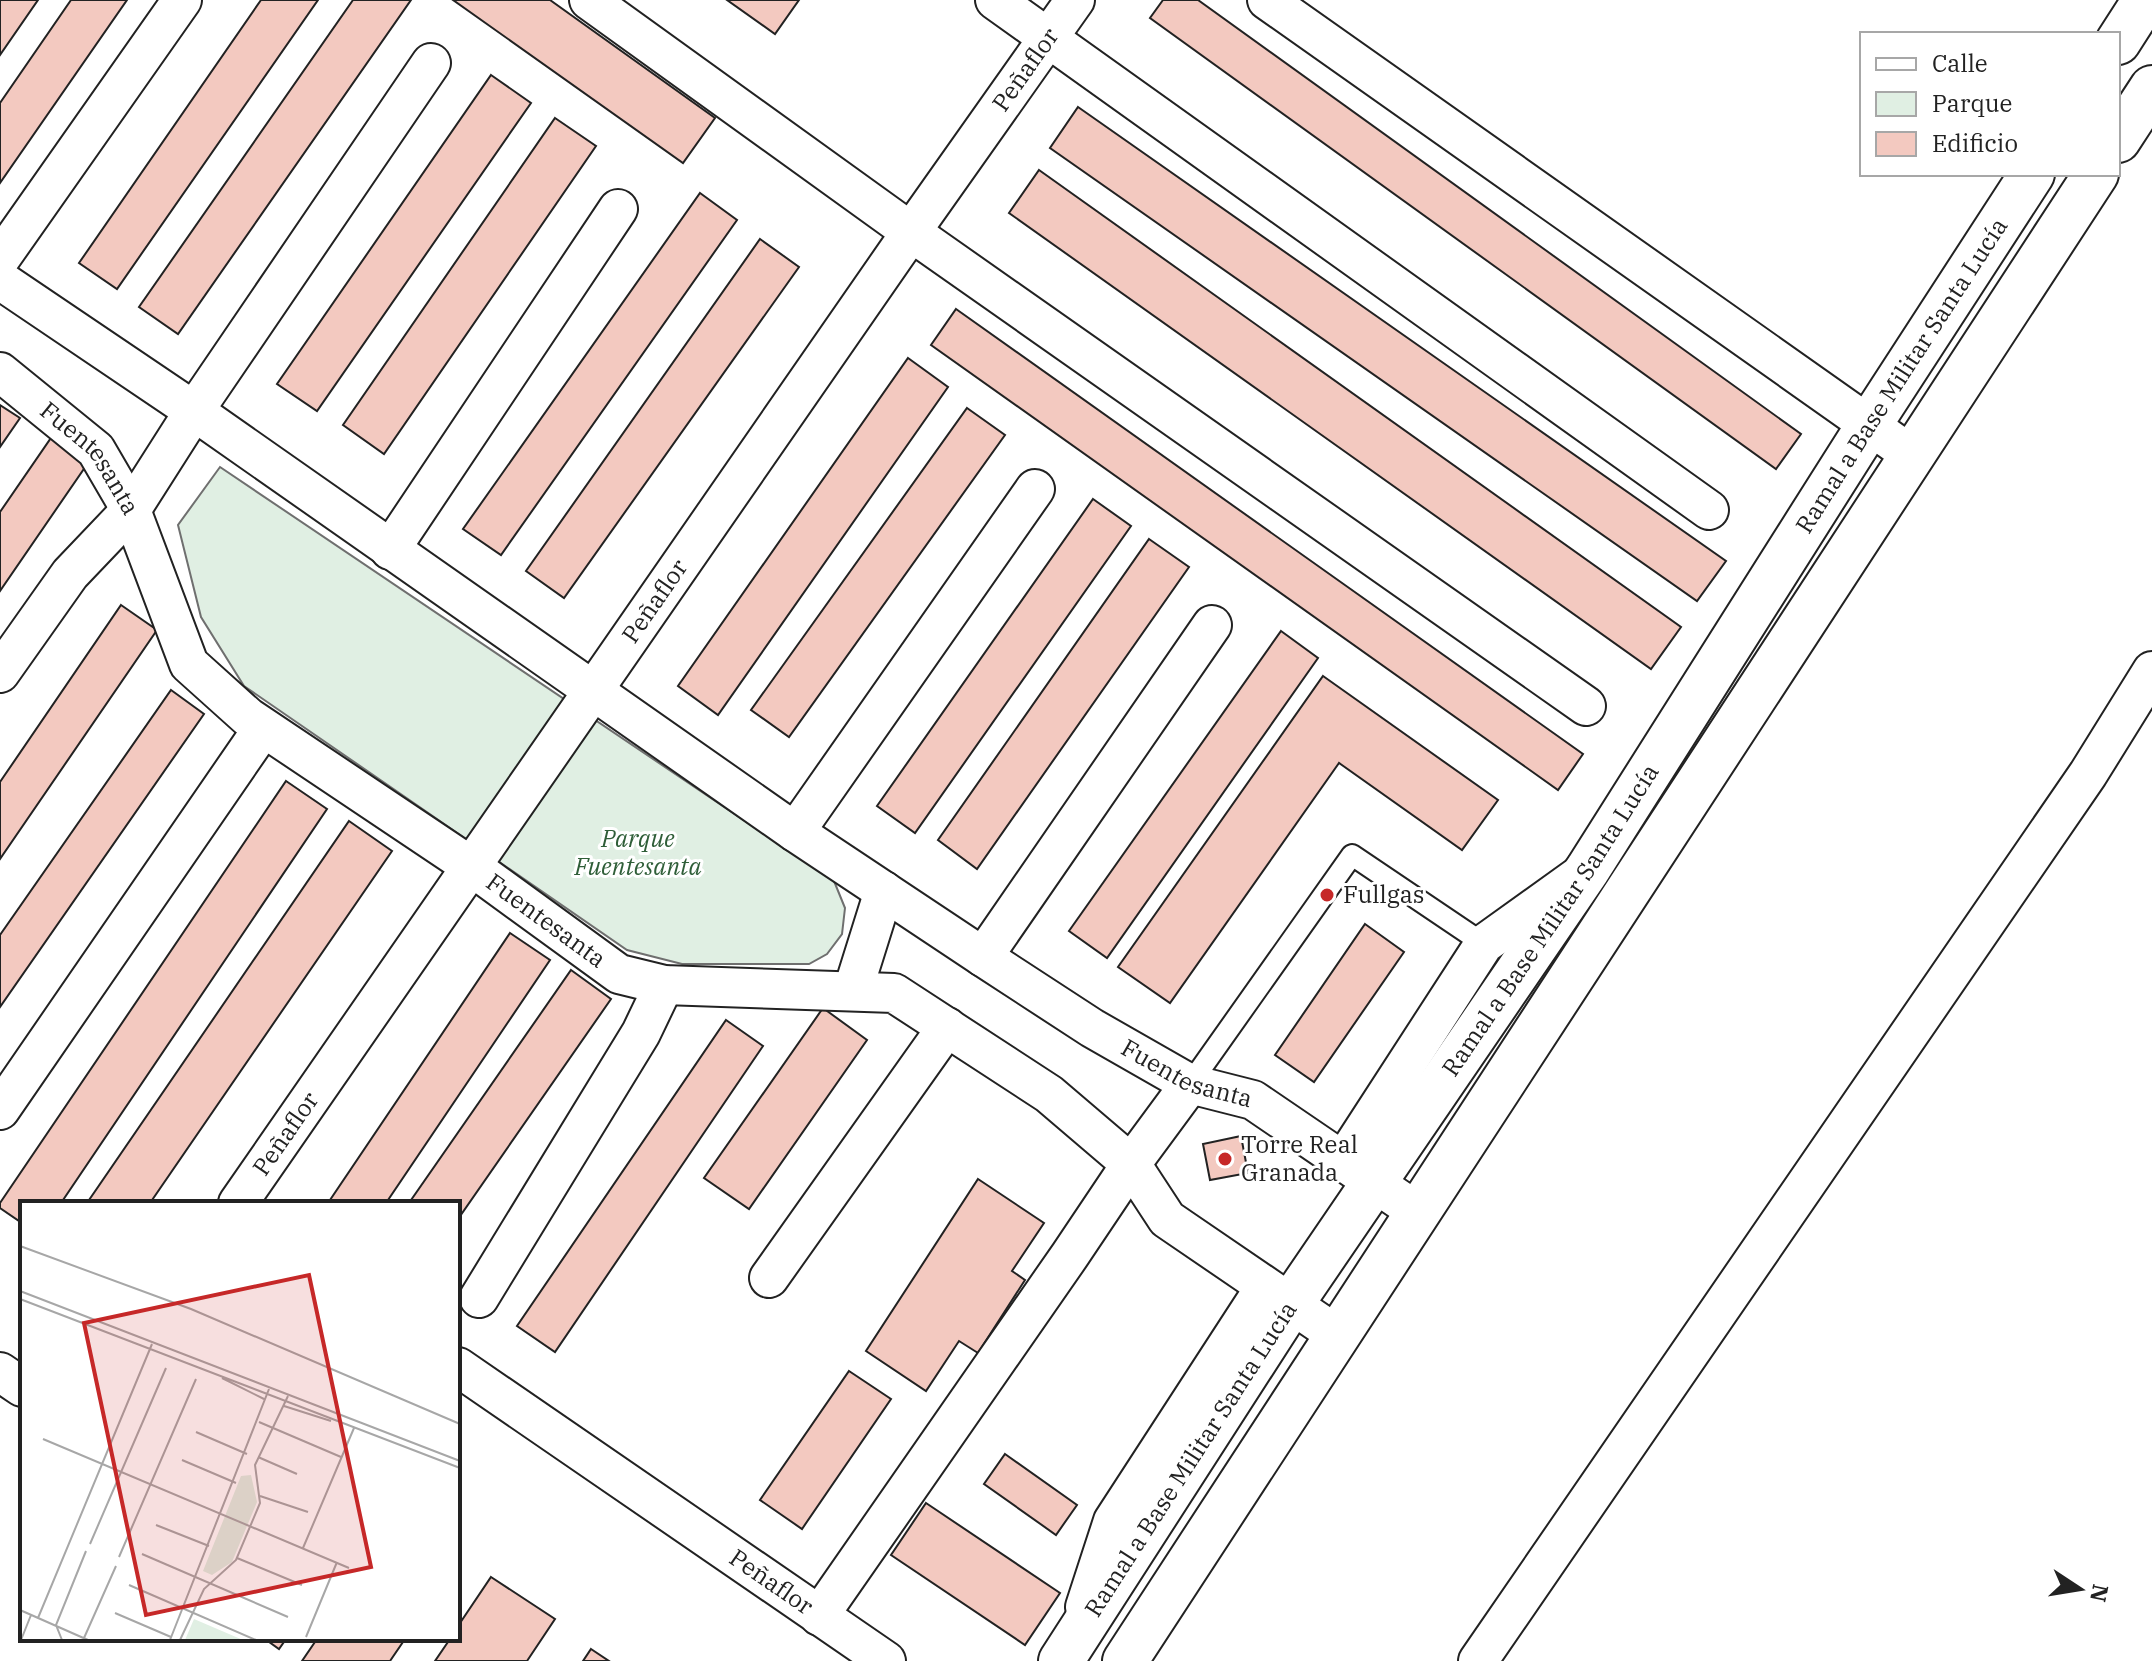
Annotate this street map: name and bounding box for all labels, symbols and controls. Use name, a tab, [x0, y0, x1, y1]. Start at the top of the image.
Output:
street label: Peñaflor	[984, 21, 1066, 117]
legend	[1860, 32, 2120, 176]
text: Calle	[1932, 47, 1988, 79]
text: Parque	[1932, 87, 2012, 119]
text: Edificio	[1932, 127, 2018, 159]
street label: Ramal a Base Militar Santa Lucía	[1788, 211, 2014, 539]
street label: Fuentesanta	[34, 394, 147, 520]
street label: Peñaflor	[614, 552, 695, 649]
street label: Ramal a Base Militar Santa Lucía	[1434, 758, 1665, 1082]
park label: Parque Fuentesanta	[573, 822, 702, 882]
street label: Fuentesanta	[480, 866, 613, 974]
place label: Fullgas	[1343, 878, 1424, 910]
marker: Fullgas	[1318, 886, 1336, 904]
street label: Fuentesanta	[1116, 1031, 1256, 1114]
street label: Peñaflor	[245, 1085, 325, 1182]
place label: Torre Real Granada	[1241, 1128, 1358, 1188]
marker: Torre Real Granada	[1216, 1150, 1234, 1168]
inset map	[20, 1201, 460, 1641]
street label: Ramal a Base Militar Santa Lucía	[1077, 1295, 1303, 1622]
street label: Peñaflor	[724, 1541, 820, 1622]
north arrow	[2040, 1549, 2120, 1629]
text: N	[2084, 1582, 2116, 1605]

